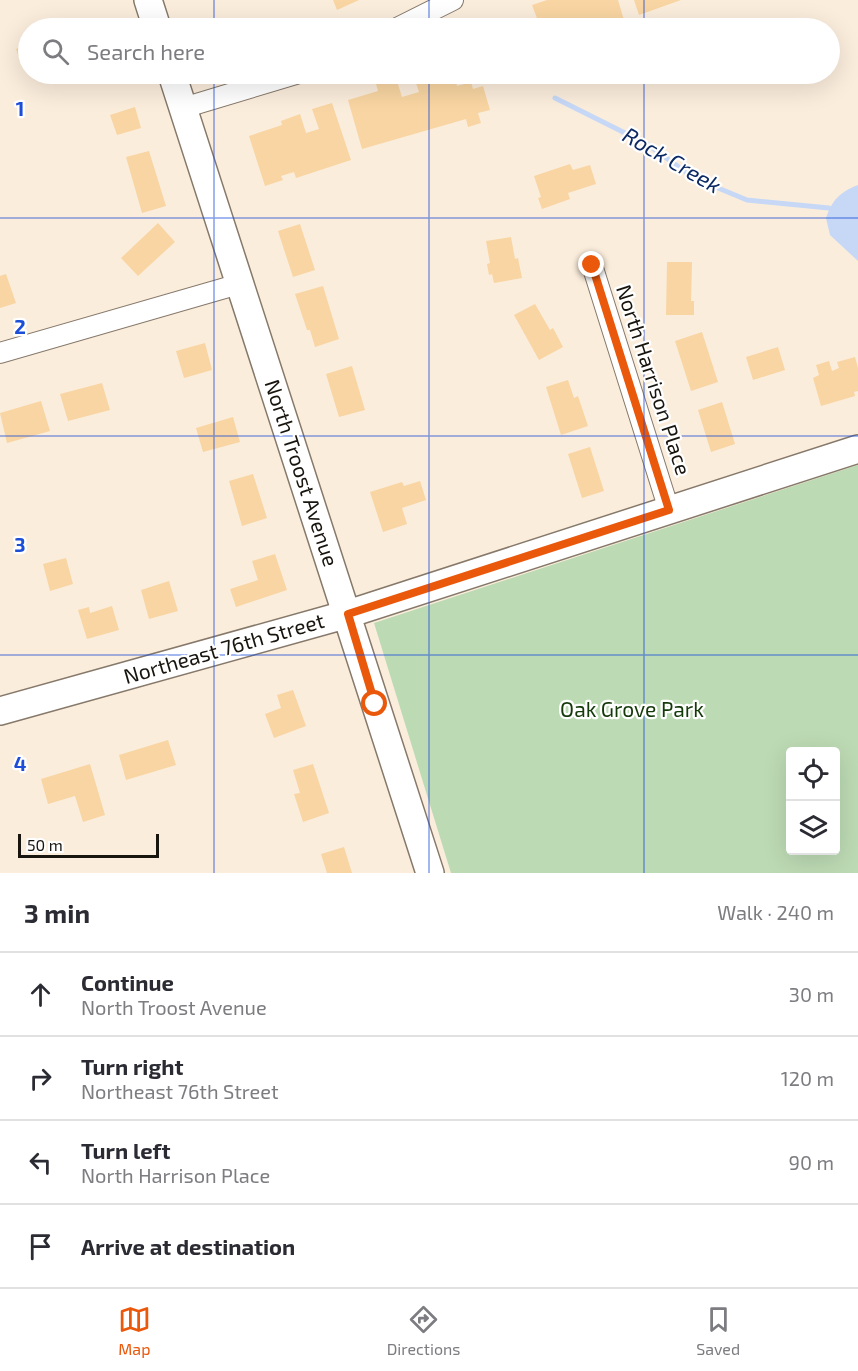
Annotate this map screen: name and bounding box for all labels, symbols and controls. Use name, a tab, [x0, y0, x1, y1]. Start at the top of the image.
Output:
search box	[18, 18, 840, 84]
icon: search	[39, 35, 72, 68]
text: Search here	[87, 38, 205, 64]
text: 1	[16, 96, 24, 120]
water label: Rock Creek	[619, 121, 726, 198]
route end	[578, 251, 604, 277]
street label: North Harrison Place	[612, 281, 697, 478]
text: 2	[14, 314, 26, 338]
street label: North Troost Avenue	[260, 376, 344, 569]
text: 3	[14, 532, 26, 556]
street label: Northeast 76th Street	[120, 607, 327, 688]
route start	[361, 690, 387, 716]
park label: Oak Grove Park	[560, 696, 704, 721]
map controls	[786, 747, 840, 855]
button: locate	[786, 747, 840, 801]
text: 4	[14, 751, 27, 775]
button: layers	[786, 801, 840, 855]
scale bar	[18, 831, 159, 858]
text: 50 m	[27, 835, 63, 854]
text: 3 min	[24, 897, 90, 928]
text: Walk · 240 m	[717, 900, 834, 924]
text: Continue	[81, 969, 174, 995]
icon: ahead	[24, 978, 57, 1011]
text: 30 m	[789, 982, 834, 1006]
text: North Troost Avenue	[81, 995, 267, 1019]
text: Turn right	[81, 1053, 183, 1079]
icon: right	[24, 1062, 57, 1095]
text: 120 m	[781, 1066, 834, 1090]
text: Northeast 76th Street	[81, 1079, 279, 1103]
text: Turn left	[81, 1137, 170, 1163]
icon: left	[24, 1146, 57, 1179]
text: 90 m	[789, 1150, 834, 1174]
text: North Harrison Place	[81, 1163, 270, 1187]
icon: arrive	[24, 1230, 57, 1263]
text: Arrive at destination	[81, 1233, 295, 1259]
tab: Map	[118, 1303, 151, 1358]
tab: Directions	[387, 1303, 460, 1358]
tab: Saved	[696, 1303, 740, 1358]

